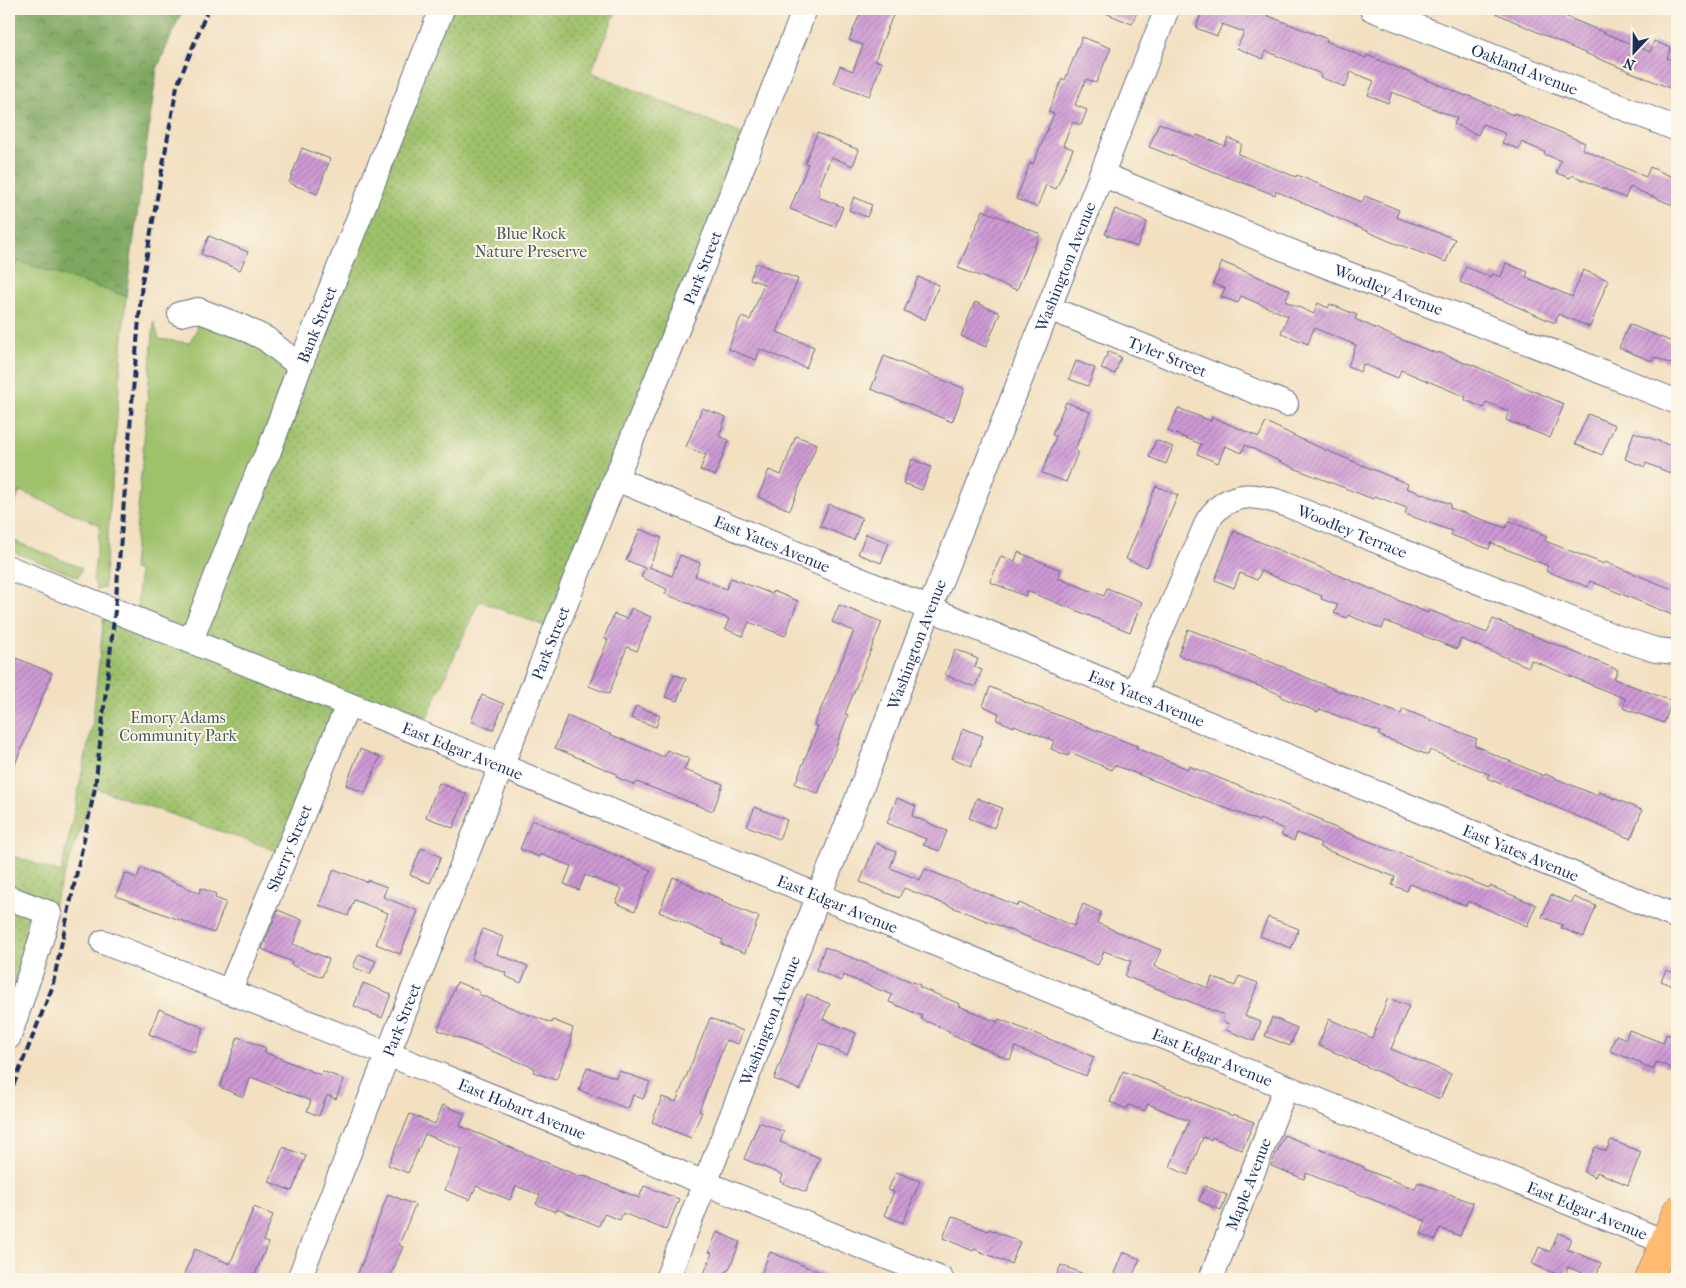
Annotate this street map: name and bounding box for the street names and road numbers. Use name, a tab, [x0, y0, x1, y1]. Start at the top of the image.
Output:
street label: Oakland Avenue	[1468, 40, 1581, 99]
street label: Washington Avenue	[1031, 199, 1100, 335]
street label: Park Street	[679, 228, 726, 307]
street label: Woodley Avenue	[1330, 260, 1446, 319]
street label: Bank Street	[293, 283, 341, 366]
street label: Tyler Street	[1125, 332, 1210, 381]
street label: Woodley Terrace	[1293, 501, 1410, 562]
street label: East Yates Avenue	[711, 512, 833, 576]
street label: Washington Avenue	[883, 576, 950, 713]
street label: Park Street	[528, 603, 574, 682]
street label: East Yates Avenue	[1085, 666, 1207, 731]
street label: East Edgar Avenue	[399, 718, 526, 784]
street label: Sherry Street	[263, 801, 316, 895]
street label: East Yates Avenue	[1460, 821, 1582, 885]
street label: East Edgar Avenue	[774, 871, 901, 937]
street label: Washington Avenue	[735, 953, 804, 1089]
street label: Park Street	[379, 980, 425, 1059]
street label: East Edgar Avenue	[1149, 1024, 1275, 1091]
street label: East Hobart Avenue	[455, 1075, 589, 1144]
street label: Maple Avenue	[1222, 1135, 1275, 1233]
street label: East Edgar Avenue	[1524, 1178, 1650, 1244]

